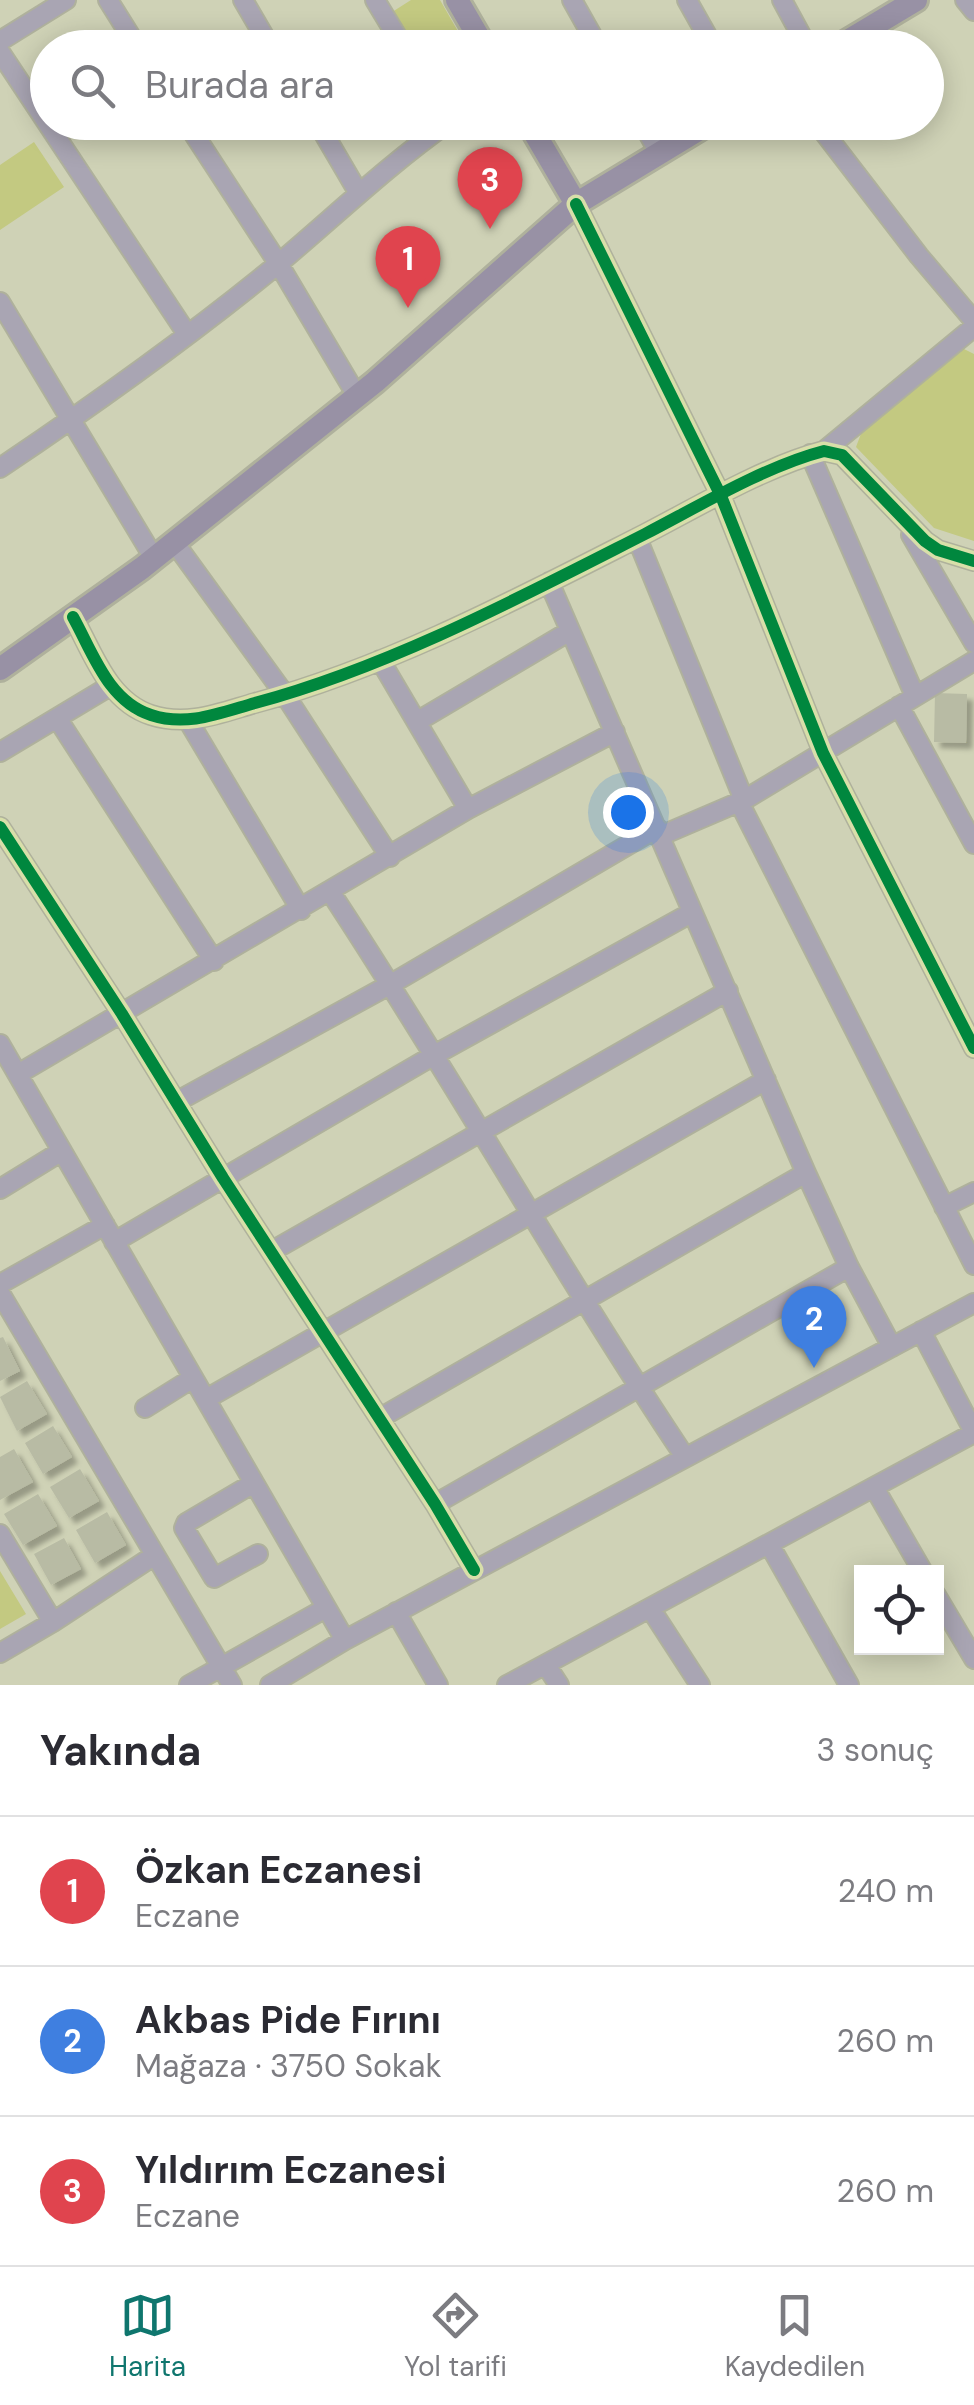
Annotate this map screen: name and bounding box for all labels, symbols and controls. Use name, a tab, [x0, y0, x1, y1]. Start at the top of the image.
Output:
search box	[30, 30, 944, 140]
icon: search	[65, 58, 120, 113]
text: Burada ara	[145, 60, 334, 110]
pin: 3	[458, 146, 522, 229]
pin: 1	[376, 226, 440, 308]
your location	[603, 787, 654, 838]
pin: 2	[782, 1286, 846, 1368]
map controls	[854, 1565, 944, 1655]
button: locate	[854, 1565, 944, 1655]
text: Yakında	[40, 1723, 201, 1778]
text: 3 sonuç	[817, 1729, 934, 1771]
text: Özkan Eczanesi	[135, 1845, 422, 1895]
text: 1	[67, 1870, 78, 1912]
text: 240 m	[838, 1870, 934, 1912]
text: Eczane	[135, 1895, 240, 1937]
text: Akbas Pide Fırını	[135, 1995, 441, 2045]
text: 2	[63, 2020, 82, 2062]
text: 260 m	[837, 2020, 934, 2062]
text: Mağaza · 3750 Sokak	[135, 2045, 442, 2087]
text: Yıldırım Eczanesi	[135, 2145, 446, 2195]
text: 3	[63, 2170, 82, 2212]
text: 260 m	[837, 2170, 934, 2212]
text: Eczane	[135, 2195, 240, 2237]
tab: Harita	[109, 2288, 186, 2385]
tab: Yol tarifi	[404, 2288, 507, 2385]
tab: Kaydedilen	[725, 2288, 865, 2385]

